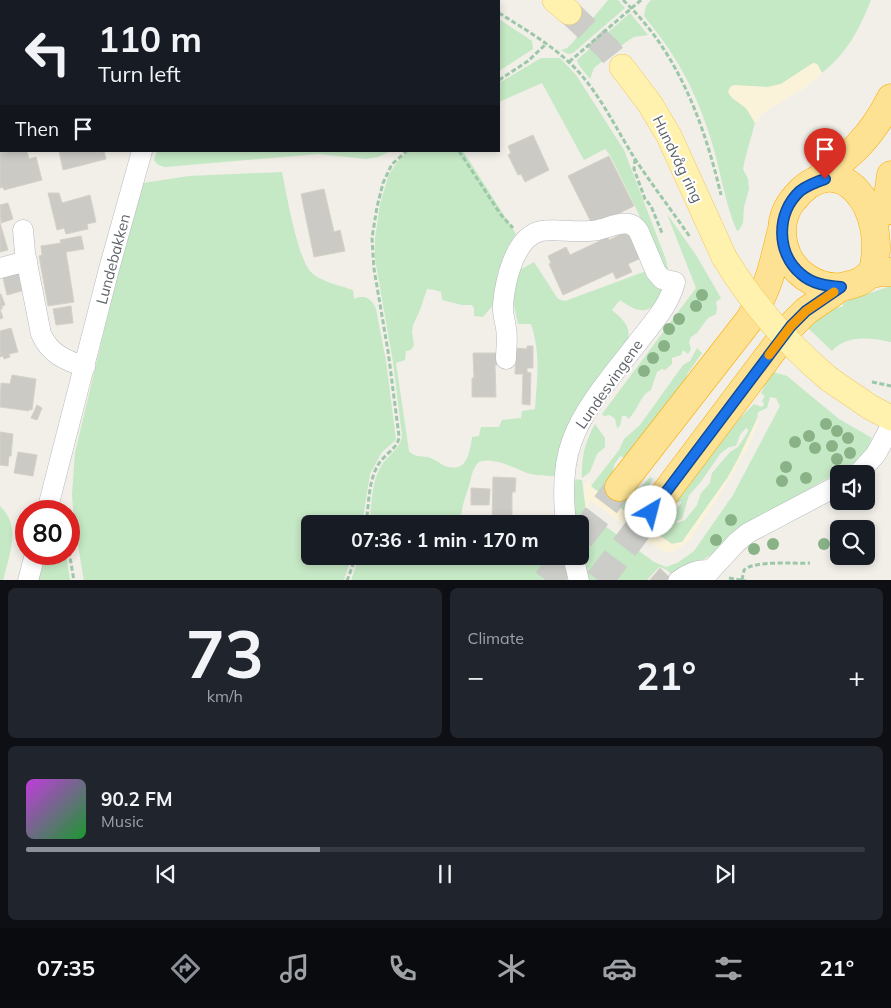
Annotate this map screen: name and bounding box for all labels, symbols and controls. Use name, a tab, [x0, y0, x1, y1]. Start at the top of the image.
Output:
text: 110 m	[98, 17, 202, 61]
icon: left	[15, 20, 80, 85]
text: Turn left	[98, 60, 181, 88]
street label: Hundvåg ring	[649, 112, 707, 206]
icon: arrive	[69, 115, 97, 143]
text: Then	[15, 117, 59, 141]
pin	[804, 128, 846, 179]
icon: arrive	[811, 135, 839, 163]
street label: Lundebakken	[92, 212, 134, 306]
street label: Lundesvingene	[571, 336, 647, 432]
map controls	[830, 465, 875, 565]
button: sound	[830, 465, 875, 510]
position arrow	[624, 485, 676, 537]
speed limit sign: 80	[15, 500, 80, 565]
button: search	[830, 520, 875, 565]
text: 07:36 · 1 min · 170 m	[351, 528, 539, 552]
text: 73	[186, 613, 264, 694]
text: Climate	[468, 628, 524, 648]
text: 21°	[636, 652, 696, 700]
text: −	[468, 659, 484, 694]
text: +	[848, 659, 865, 694]
text: km/h	[207, 686, 243, 706]
text: 90.2 FM	[101, 787, 173, 811]
text: Music	[101, 811, 144, 831]
icon: previous	[152, 860, 180, 888]
icon: pause	[431, 860, 459, 888]
icon: next	[711, 860, 739, 888]
icon: directions	[168, 951, 203, 986]
icon: music	[277, 951, 312, 986]
icon: phone	[385, 951, 420, 986]
icon: climate	[494, 951, 529, 986]
icon: car	[602, 951, 637, 986]
icon: filters	[711, 951, 746, 986]
text: 07:35	[37, 954, 95, 982]
text: 21°	[819, 954, 854, 982]

